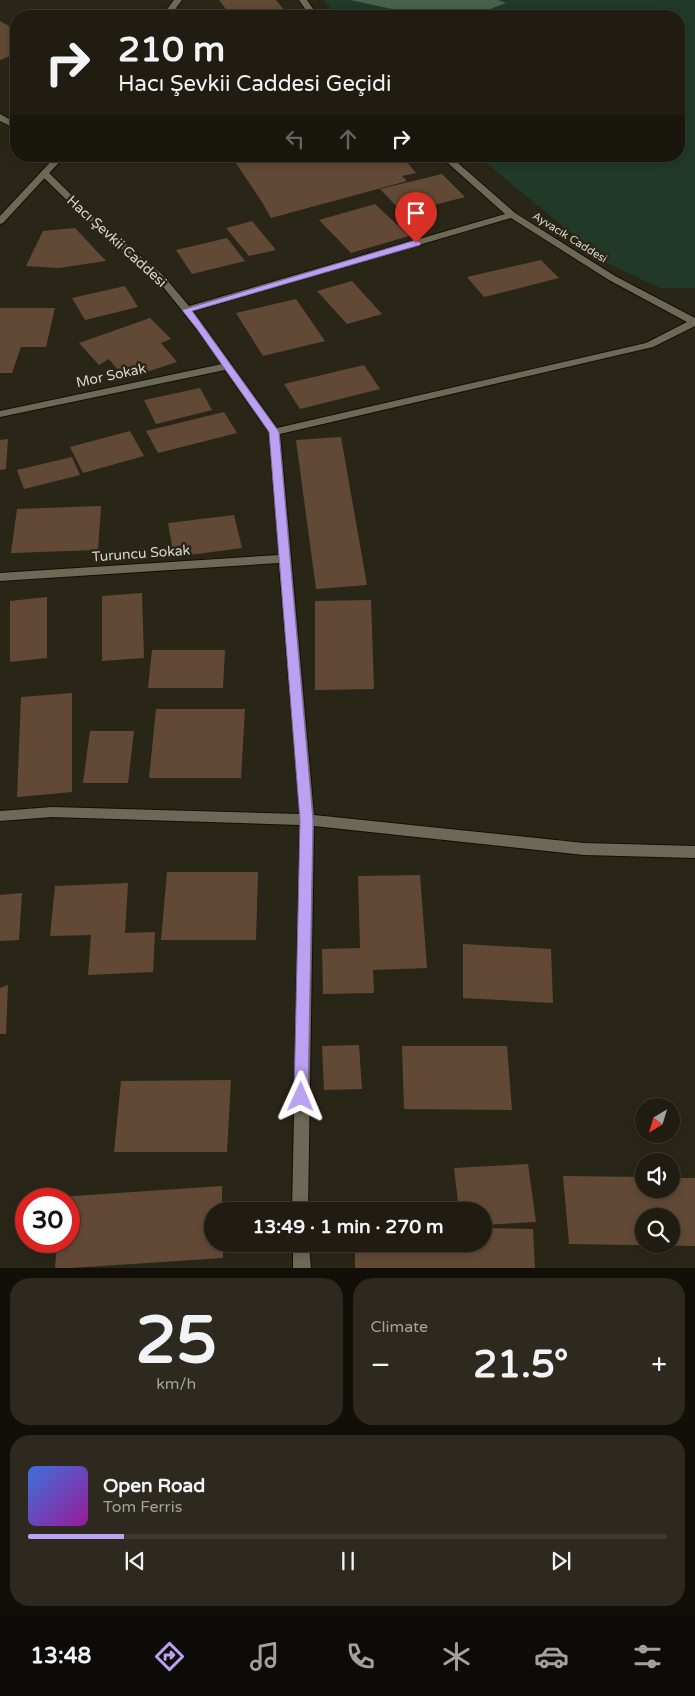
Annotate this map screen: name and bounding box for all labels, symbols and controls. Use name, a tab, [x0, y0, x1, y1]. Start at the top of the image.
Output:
text: 210 m	[118, 29, 225, 71]
icon: right	[35, 30, 100, 95]
text: Hacı Şevkii Caddesi Geçidi	[118, 71, 391, 97]
icon: left	[281, 125, 309, 153]
icon: ahead	[334, 125, 362, 153]
icon: right	[387, 125, 415, 153]
street label: Hacı Şevkii Caddesi	[63, 192, 170, 291]
pin	[395, 192, 437, 243]
icon: arrive	[402, 199, 430, 227]
street label: Ayvacık Caddesi	[530, 209, 609, 265]
street label: Mor Sokak	[75, 360, 148, 391]
street label: Turuncu Sokak	[91, 542, 191, 565]
position arrow	[274, 1070, 326, 1122]
north arrow	[635, 1098, 680, 1142]
map controls	[635, 1098, 680, 1253]
button: sound	[635, 1153, 680, 1198]
speed limit sign: 30	[15, 1188, 80, 1253]
button: search	[635, 1208, 680, 1253]
text: 13:49 · 1 min · 270 m	[252, 1216, 444, 1238]
text: 25	[135, 1302, 217, 1381]
text: Climate	[371, 1317, 428, 1337]
text: 21.5°	[473, 1342, 568, 1388]
text: −	[371, 1348, 390, 1382]
text: +	[651, 1348, 667, 1382]
text: km/h	[156, 1374, 196, 1394]
text: Open Road	[103, 1475, 205, 1497]
text: Tom Ferris	[103, 1497, 182, 1517]
icon: previous	[121, 1547, 149, 1575]
icon: pause	[334, 1547, 362, 1575]
icon: next	[547, 1547, 575, 1575]
icon: directions	[152, 1639, 187, 1674]
icon: music	[247, 1639, 282, 1674]
icon: phone	[343, 1639, 378, 1674]
icon: climate	[439, 1639, 474, 1674]
icon: car	[534, 1639, 569, 1674]
icon: filters	[630, 1639, 665, 1674]
text: 13:48	[30, 1643, 91, 1669]

